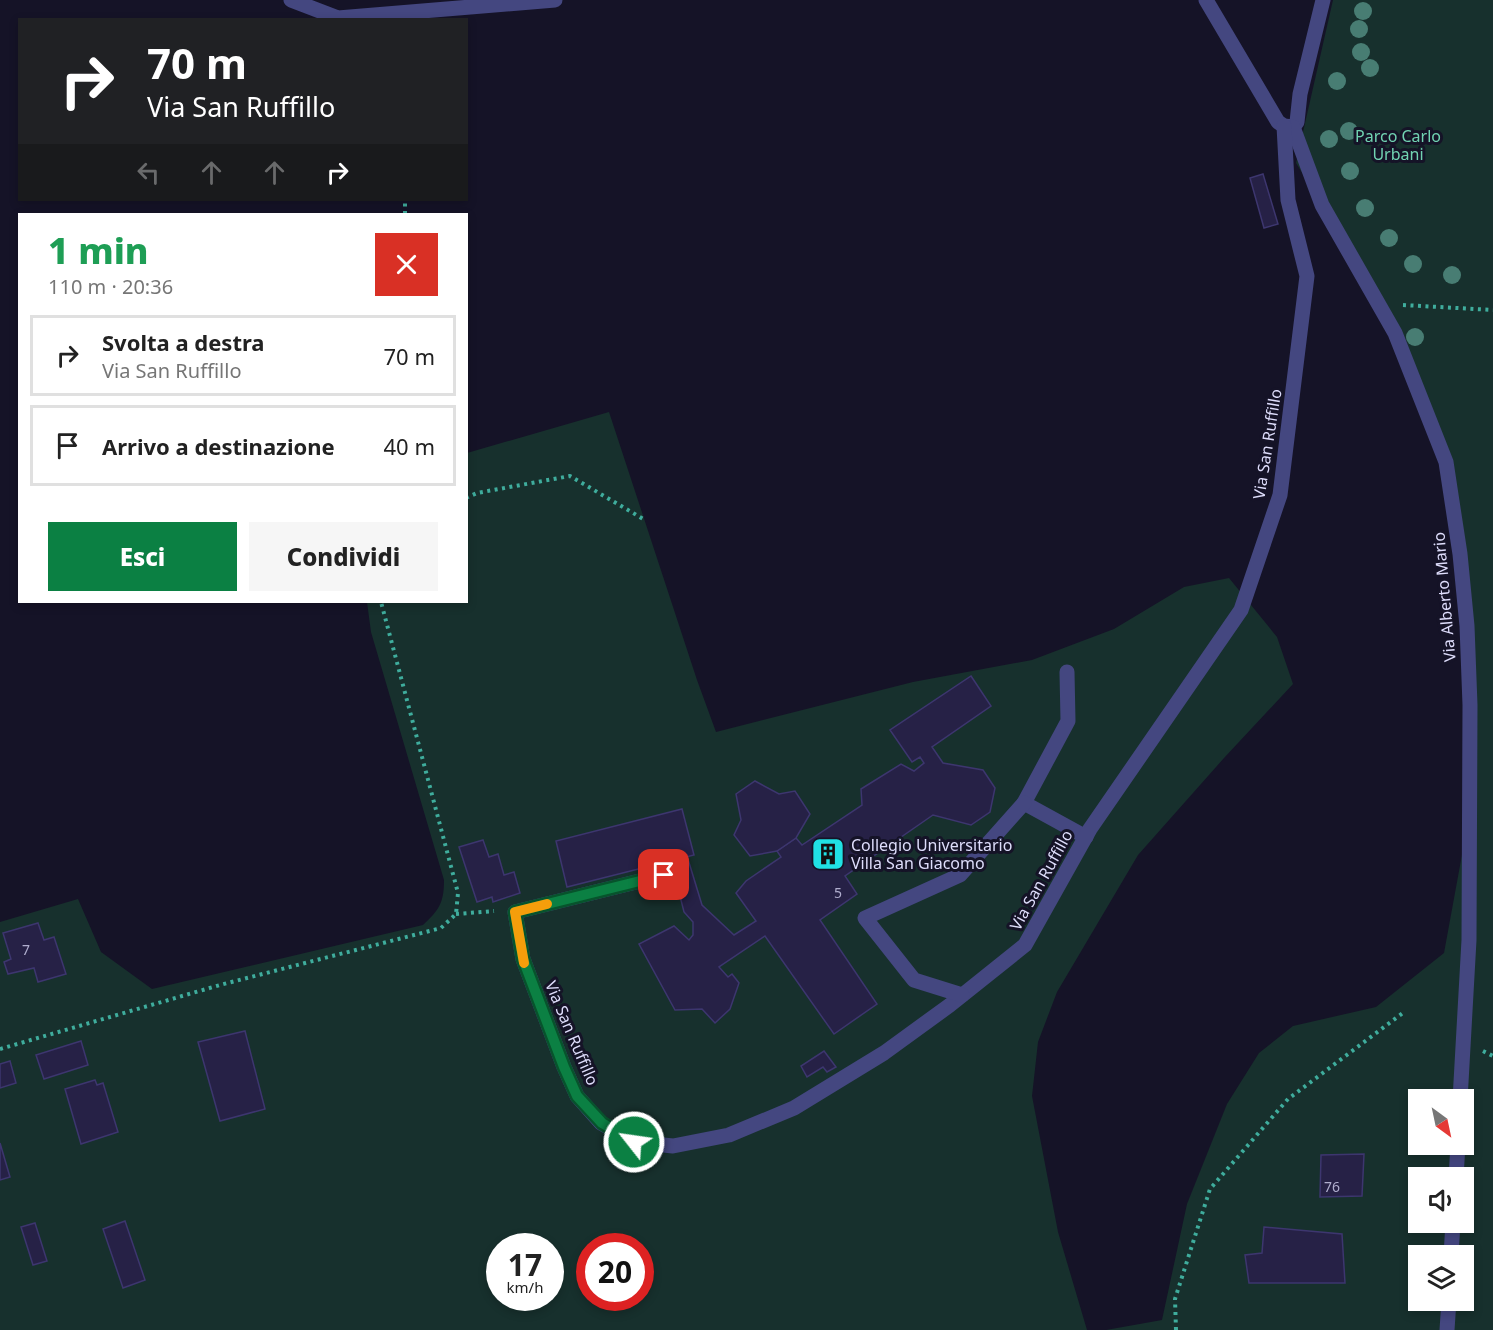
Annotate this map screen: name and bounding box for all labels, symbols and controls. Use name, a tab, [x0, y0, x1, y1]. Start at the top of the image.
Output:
text: 70 m	[147, 34, 247, 91]
icon: right	[48, 42, 126, 120]
text: Via San Ruffillo	[147, 88, 335, 125]
park label: Parco Carlo Urbani	[1355, 125, 1441, 165]
icon: left	[132, 156, 165, 189]
icon: ahead	[195, 156, 228, 189]
icon: ahead	[258, 156, 291, 189]
icon: right	[321, 156, 354, 189]
text: 1 min	[48, 226, 149, 275]
button: close	[375, 233, 438, 296]
text: 110 m · 20:36	[48, 273, 173, 300]
text: Svolta a destra	[102, 327, 265, 357]
icon: right	[51, 339, 84, 372]
text: 70 m	[384, 341, 435, 371]
text: Via San Ruffillo	[102, 357, 241, 384]
street label: Via San Ruffillo	[1247, 387, 1287, 501]
icon: arrive	[51, 429, 84, 462]
text: Arrivo a destinazione	[102, 431, 335, 461]
text: 40 m	[384, 431, 435, 461]
button: Esci	[48, 522, 237, 591]
button: Condividi	[249, 522, 438, 591]
street label: Via Alberto Mario	[1427, 531, 1461, 663]
street label: Via San Ruffillo	[1004, 826, 1078, 934]
place label: Collegio Universitario Villa San Giacomo	[851, 834, 1012, 874]
building icon: Collegio Universitario Villa San Giacomo	[810, 836, 846, 872]
pin	[638, 849, 689, 900]
icon: arrive	[647, 858, 680, 891]
house number: 5	[834, 883, 842, 902]
house number: 7	[22, 940, 30, 959]
street label: Via San Ruffillo	[540, 977, 604, 1089]
north arrow	[1408, 1089, 1474, 1155]
map controls	[1408, 1089, 1474, 1311]
position arrow	[602, 1110, 666, 1174]
button: sound	[1408, 1167, 1474, 1233]
house number: 76	[1324, 1177, 1340, 1196]
speed limit sign: 20	[576, 1233, 654, 1311]
text: 17	[508, 1244, 542, 1285]
button: layers	[1408, 1245, 1474, 1311]
text: km/h	[507, 1277, 543, 1297]

